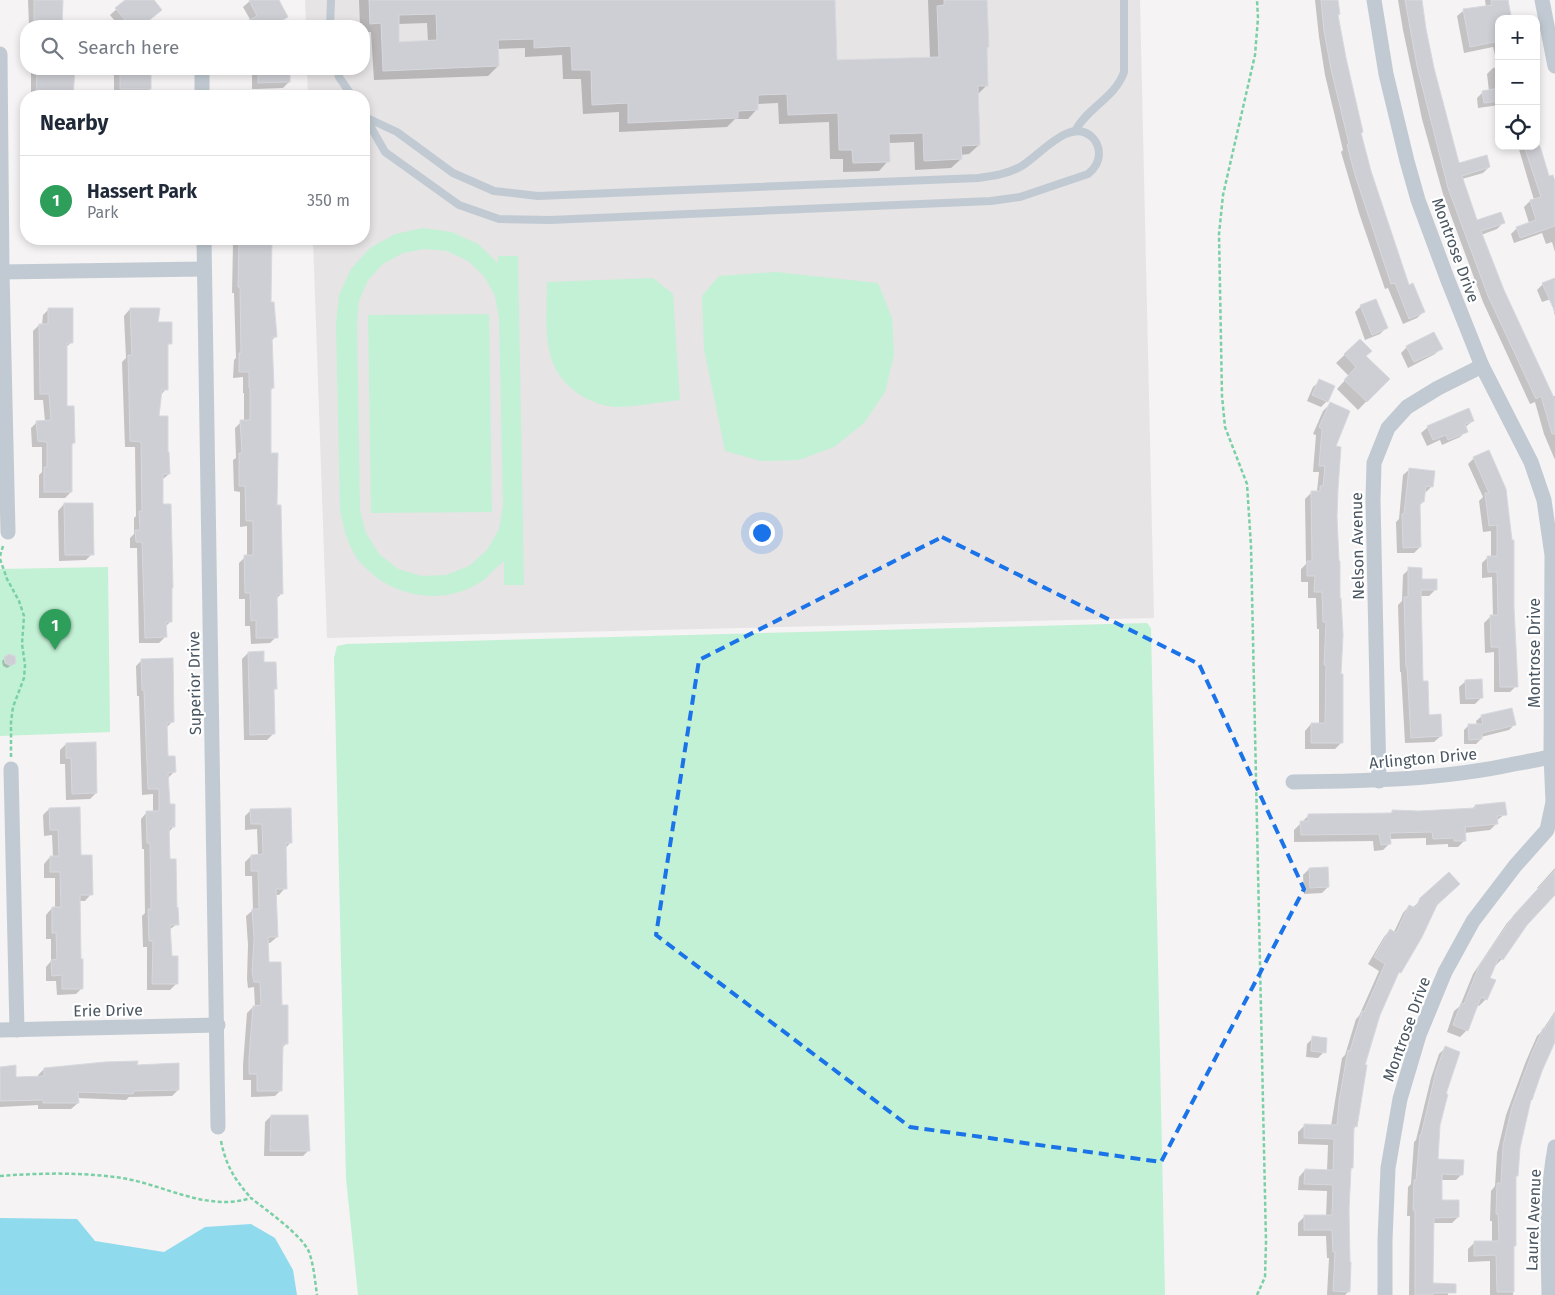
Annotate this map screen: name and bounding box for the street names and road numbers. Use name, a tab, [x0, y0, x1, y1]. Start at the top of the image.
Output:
street label: Montrose Drive	[1428, 195, 1483, 305]
street label: Nelson Avenue	[1347, 492, 1368, 600]
street label: Montrose Drive	[1525, 598, 1544, 708]
street label: Superior Drive	[184, 631, 205, 735]
street label: Arlington Drive	[1368, 744, 1478, 773]
street label: Montrose Drive	[1379, 974, 1434, 1084]
street label: Erie Drive	[73, 1000, 143, 1021]
street label: Laurel Avenue	[1522, 1169, 1545, 1271]

